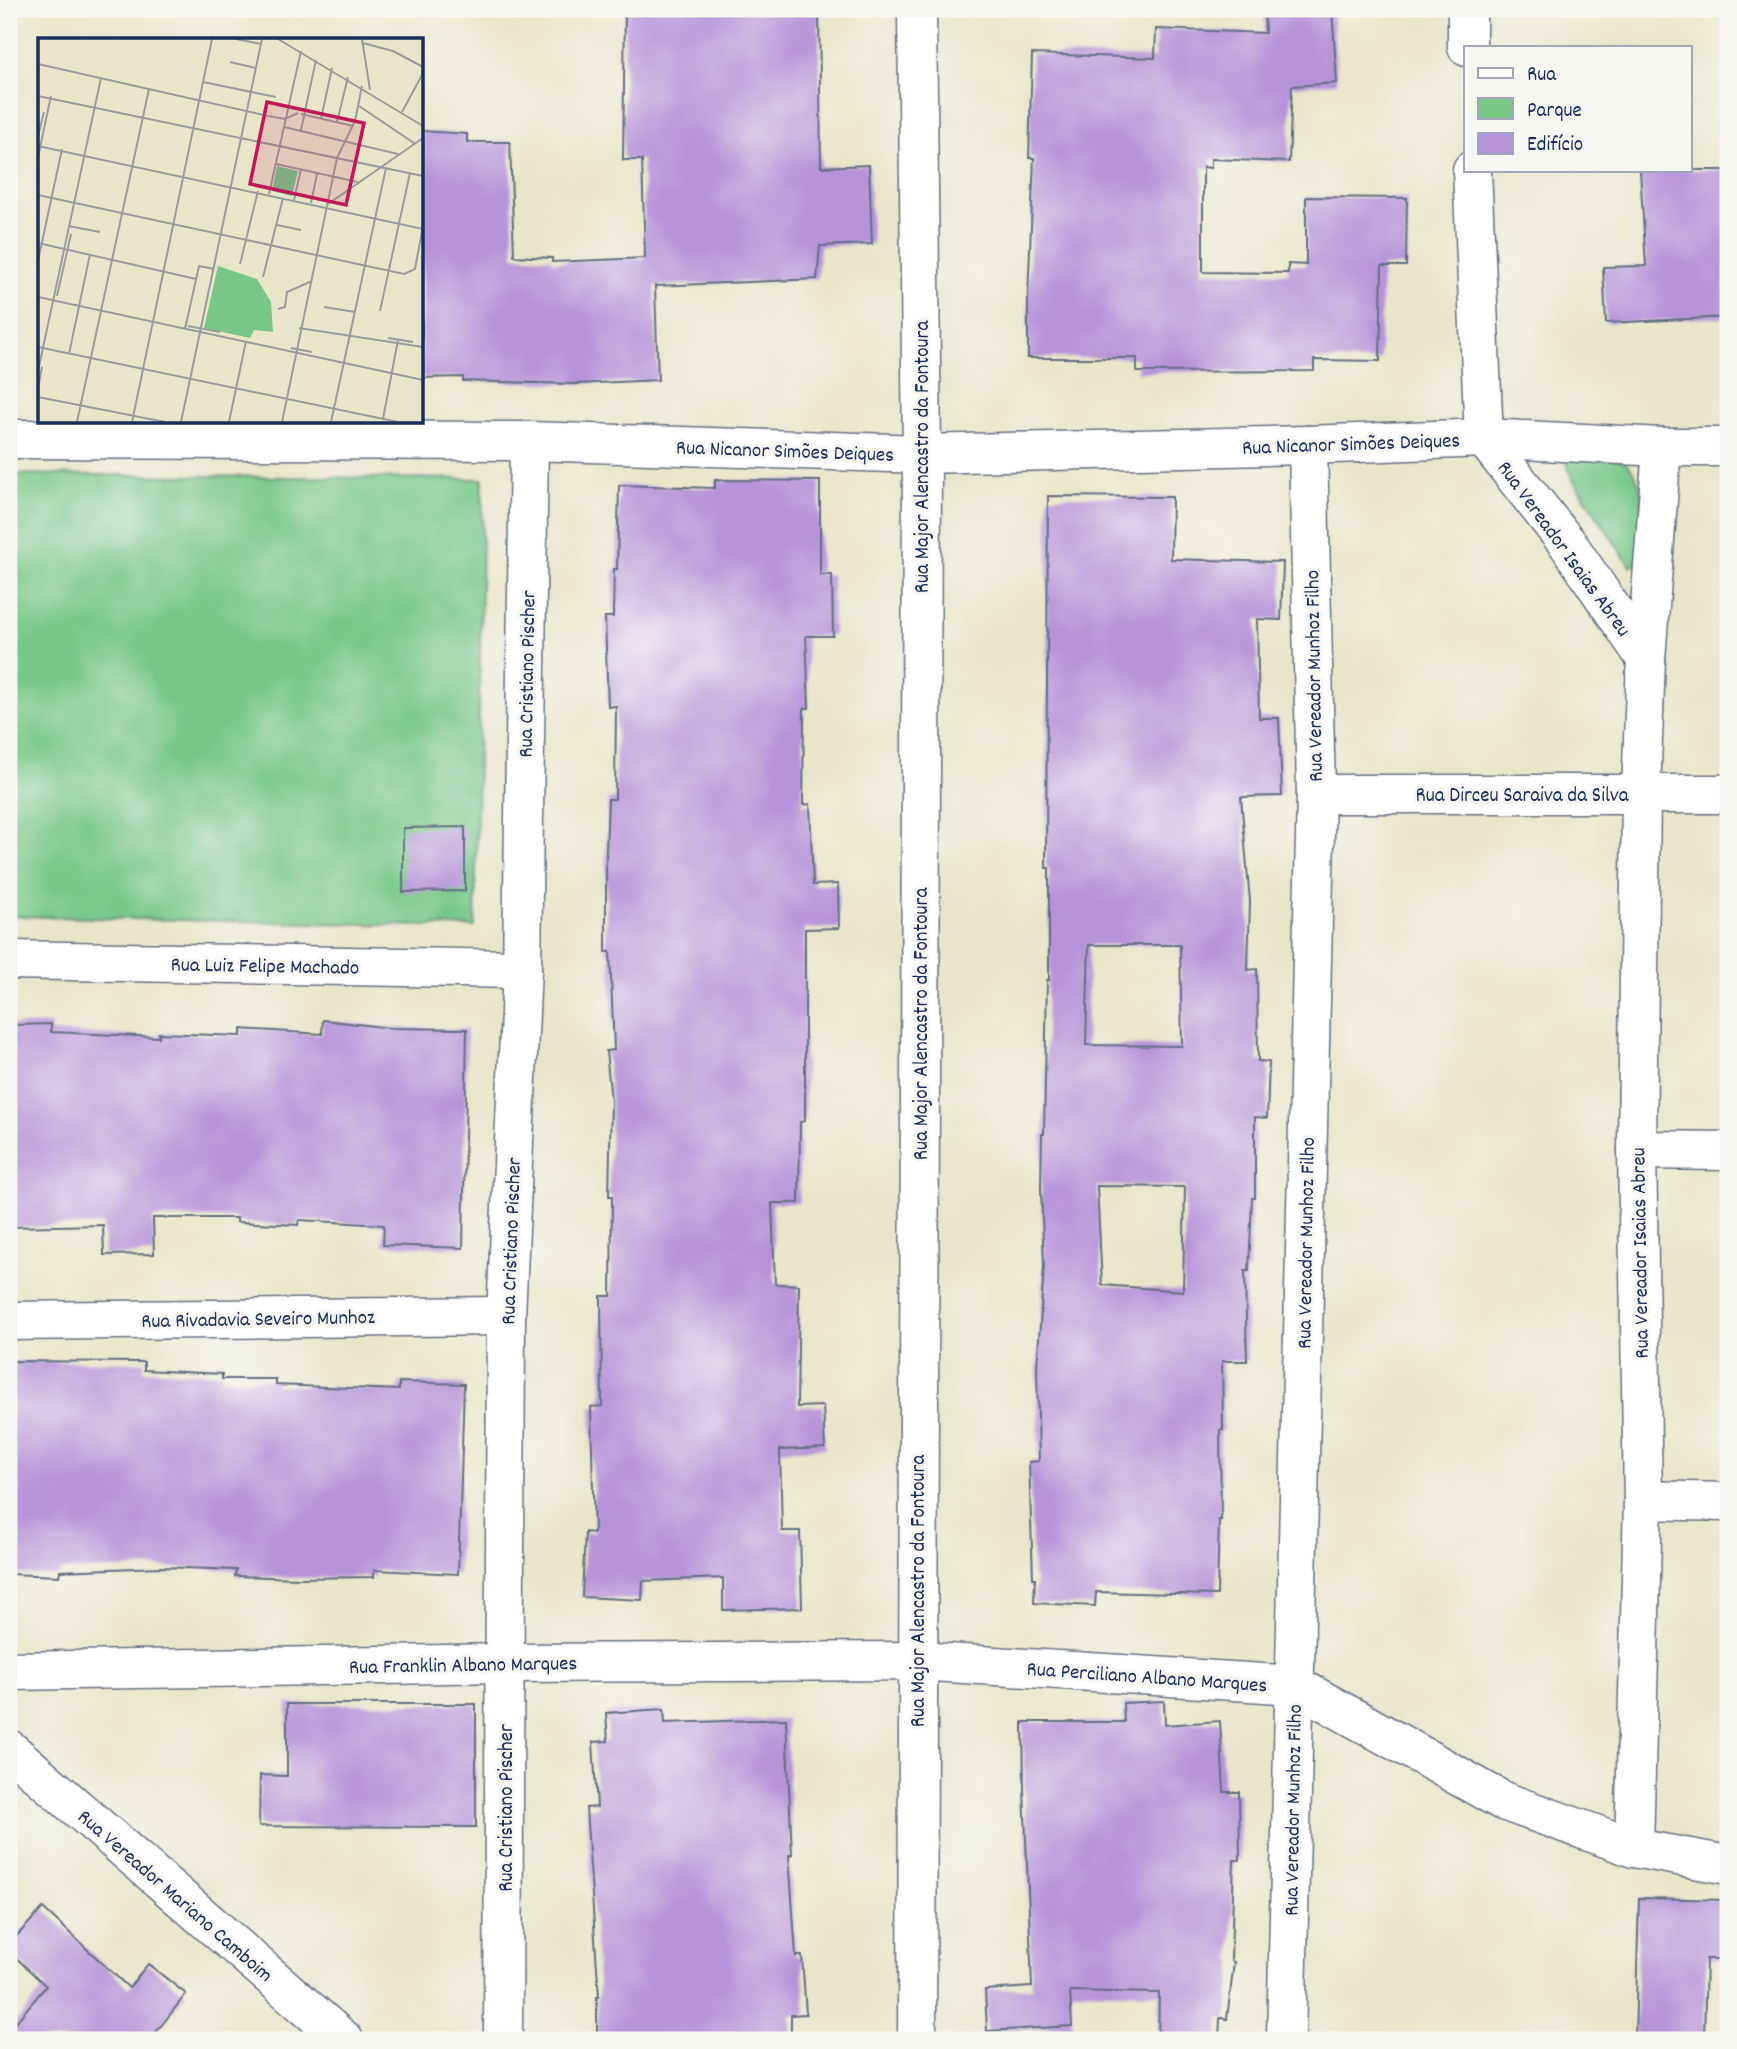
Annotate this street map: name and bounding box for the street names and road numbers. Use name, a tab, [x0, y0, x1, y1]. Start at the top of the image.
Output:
street label: Rua Major Alencastro da Fontoura	[909, 320, 939, 593]
street label: Rua Nicanor Simões Deiques	[1242, 427, 1461, 465]
street label: Rua Nicanor Simões Deiques	[675, 434, 894, 472]
street label: Rua Vereador Isaias Abreu	[1488, 456, 1637, 644]
street label: Rua Vereador Munhoz Filho	[1299, 570, 1333, 782]
street label: Rua Cristiano Pischer	[513, 590, 545, 758]
street label: Rua Dirceu Saraiva da Silva	[1415, 782, 1630, 812]
street label: Rua Major Alencastro da Fontoura	[908, 887, 938, 1160]
street label: Rua Luiz Felipe Machado	[170, 951, 360, 985]
street label: Rua Vereador Munhoz Filho	[1291, 1137, 1325, 1349]
street label: Rua Vereador Isaias Abreu	[1625, 1147, 1659, 1359]
street label: Rua Cristiano Pischer	[495, 1157, 531, 1325]
street label: Rua Rivadavia Seveiro Munhoz	[141, 1304, 375, 1338]
street label: Rua Major Alencastro da Fontoura	[905, 1454, 935, 1727]
street label: Rua Franklin Albano Marques	[349, 1650, 577, 1684]
street label: Rua Perciliano Albano Marques	[1026, 1656, 1268, 1702]
street label: Rua Vereador Munhoz Filho	[1278, 1704, 1312, 1916]
street label: Rua Cristiano Pischer	[493, 1724, 523, 1892]
street label: Rua Vereador Mariano Camboim	[70, 1804, 279, 1991]

